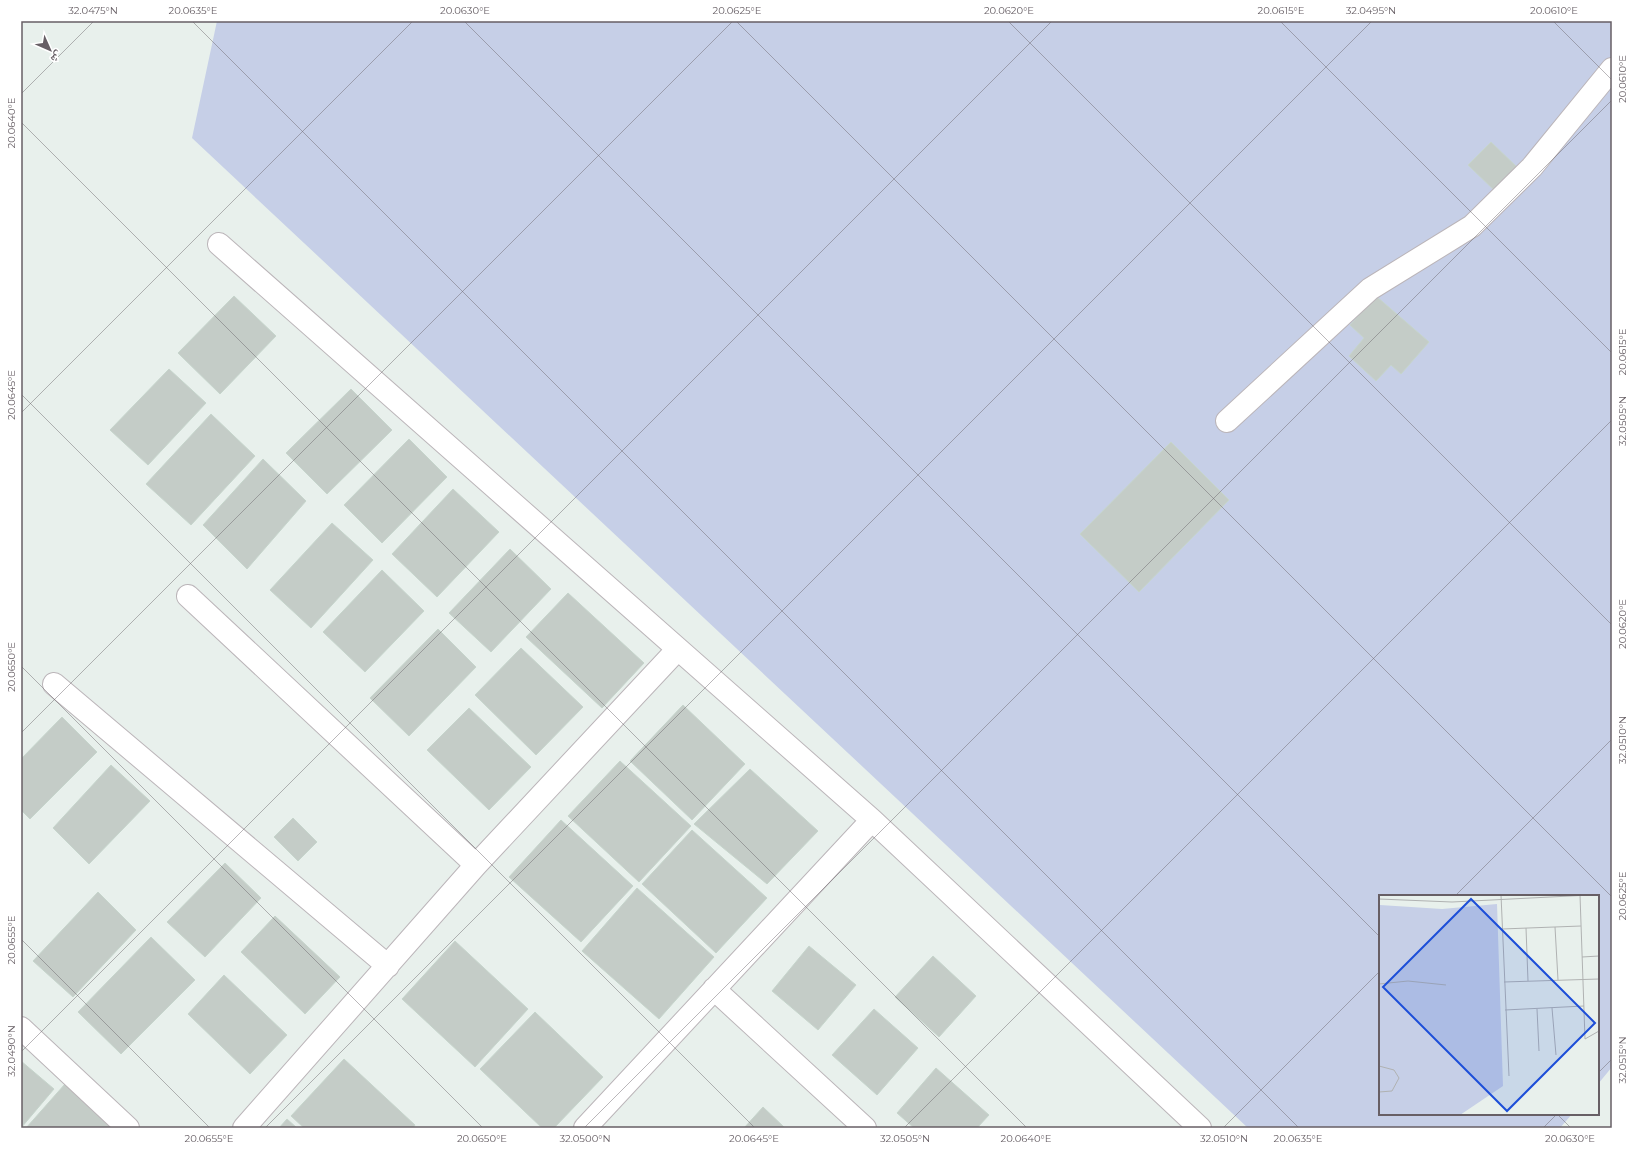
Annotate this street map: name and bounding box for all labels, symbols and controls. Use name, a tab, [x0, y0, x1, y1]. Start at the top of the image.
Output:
text: 32.0475°N	[68, 4, 118, 17]
text: 20.0635°E	[169, 4, 218, 17]
text: 20.0630°E	[440, 4, 490, 17]
text: 20.0625°E	[713, 4, 762, 17]
text: 20.0620°E	[984, 4, 1034, 17]
text: 20.0615°E	[1258, 4, 1305, 17]
text: 32.0495°N	[1346, 4, 1396, 17]
text: 20.0610°E	[1530, 4, 1578, 17]
north arrow	[30, 30, 70, 70]
text: ش	[47, 47, 66, 66]
text: 20.0610°E	[1616, 55, 1629, 103]
text: 20.0640°E	[5, 97, 18, 149]
text: 20.0615°E	[1616, 328, 1629, 375]
text: 20.0645°E	[5, 370, 18, 420]
text: 32.0505°N	[1616, 396, 1629, 446]
text: 20.0620°E	[1616, 599, 1629, 649]
text: 20.0650°E	[5, 642, 18, 692]
text: 32.0510°N	[1616, 716, 1629, 764]
text: 20.0625°E	[1616, 871, 1629, 920]
inset map	[1379, 895, 1599, 1115]
text: 20.0655°E	[5, 915, 18, 964]
text: 32.0490°N	[5, 1025, 18, 1077]
text: 32.0515°N	[1616, 1036, 1629, 1084]
text: 20.0655°E	[185, 1132, 234, 1145]
text: 20.0650°E	[457, 1132, 507, 1145]
text: 32.0500°N	[559, 1132, 611, 1145]
text: 20.0645°E	[729, 1132, 779, 1145]
text: 32.0505°N	[880, 1132, 930, 1145]
text: 20.0640°E	[1000, 1132, 1052, 1145]
text: 32.0510°N	[1200, 1132, 1248, 1145]
text: 20.0635°E	[1274, 1132, 1323, 1145]
text: 20.0630°E	[1545, 1132, 1595, 1145]

